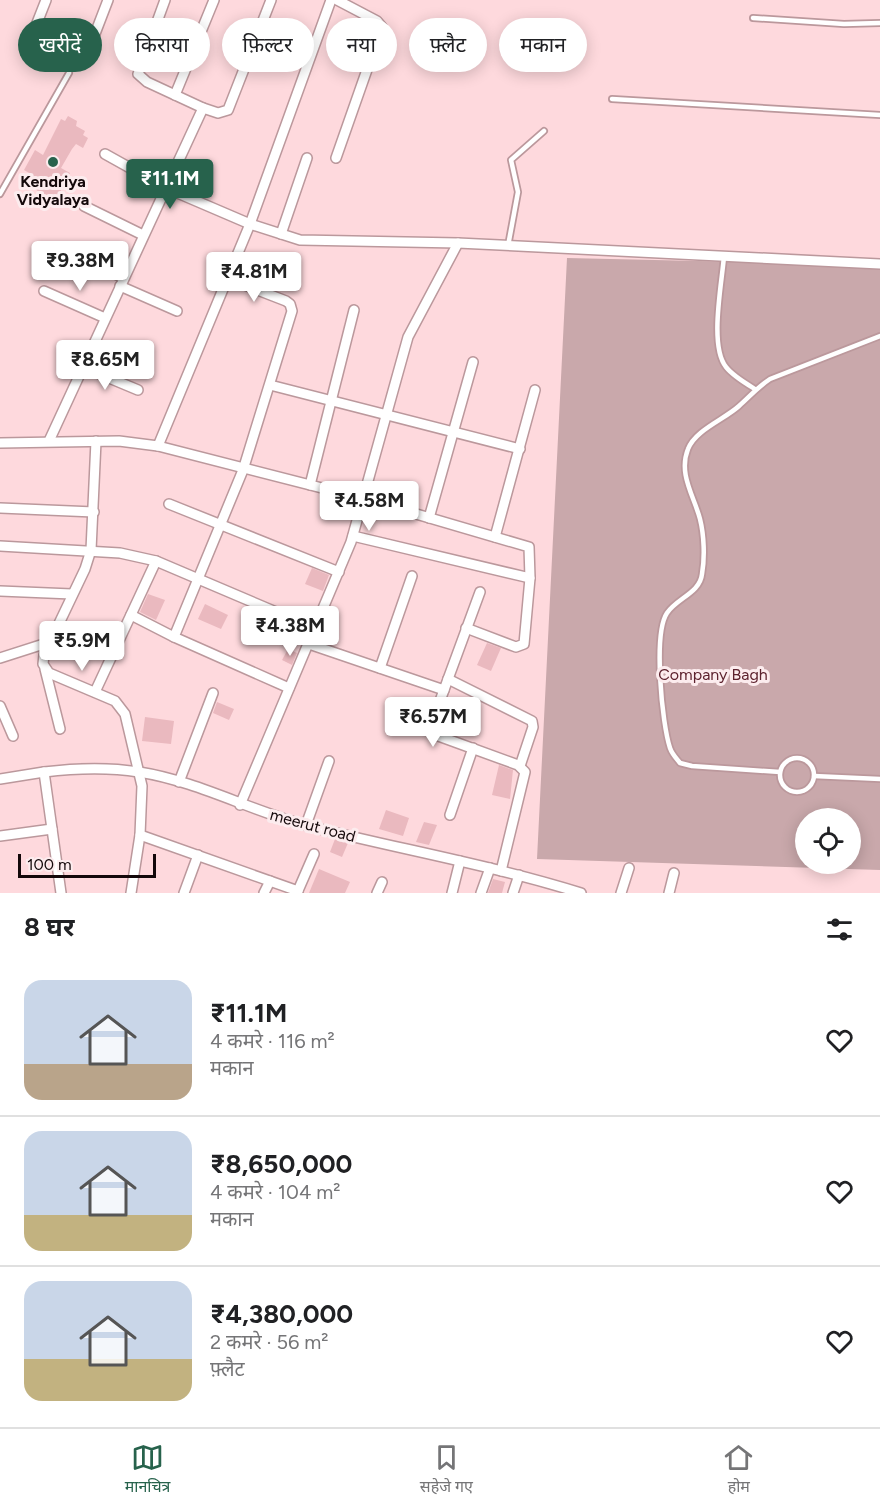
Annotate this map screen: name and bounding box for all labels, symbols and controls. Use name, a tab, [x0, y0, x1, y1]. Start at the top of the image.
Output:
chip: खरीदें	[18, 18, 102, 72]
chip: किराया	[114, 18, 210, 72]
chip: फ़िल्टर	[222, 18, 314, 72]
chip: नया	[326, 18, 397, 72]
chip: फ़्लैट	[409, 18, 487, 72]
chip: मकान	[499, 18, 587, 72]
marker: Kendriya Vidyalaya	[46, 155, 60, 169]
pin: ₹11.1M	[121, 159, 219, 210]
text: ₹11.1M	[140, 166, 200, 190]
place label: Kendriya Vidyalaya	[17, 172, 89, 209]
pin: ₹9.38M	[31, 241, 129, 292]
text: ₹9.38M	[45, 248, 115, 272]
pin: ₹4.81M	[205, 252, 303, 303]
text: ₹4.81M	[220, 259, 288, 283]
pin: ₹8.65M	[56, 340, 154, 391]
text: ₹8.65M	[70, 347, 140, 371]
pin: ₹4.58M	[320, 481, 418, 532]
text: ₹4.58M	[334, 488, 404, 512]
pin: ₹4.38M	[241, 606, 339, 657]
text: ₹4.38M	[255, 613, 325, 637]
pin: ₹5.9M	[40, 621, 124, 672]
text: ₹5.9M	[53, 628, 111, 652]
park label: Company Bagh	[658, 665, 768, 684]
pin: ₹6.57M	[384, 697, 482, 748]
text: ₹6.57M	[399, 704, 467, 728]
street label: meerut road	[268, 805, 358, 846]
map controls	[795, 808, 861, 874]
button: locate	[795, 808, 861, 874]
scale bar	[18, 851, 156, 878]
text: 100 m	[27, 855, 72, 874]
text: 8 घर	[24, 911, 74, 943]
icon: filters	[823, 913, 856, 946]
text: ₹11.1M	[210, 997, 287, 1029]
icon: home	[72, 1004, 144, 1076]
icon: heart	[823, 1024, 856, 1057]
text: 4 कमरे · 116 m²	[210, 1029, 335, 1053]
text: मकान	[210, 1056, 254, 1080]
text: ₹8,650,000	[210, 1148, 352, 1180]
icon: home	[72, 1155, 144, 1227]
icon: heart	[823, 1175, 856, 1208]
text: 4 कमरे · 104 m²	[210, 1180, 341, 1204]
text: मकान	[210, 1207, 254, 1231]
text: ₹4,380,000	[210, 1298, 353, 1330]
icon: home	[72, 1305, 144, 1377]
icon: heart	[823, 1325, 856, 1358]
text: 2 कमरे · 56 m²	[210, 1330, 329, 1354]
text: फ़्लैट	[210, 1357, 245, 1381]
tab: मानचित्र	[125, 1441, 170, 1499]
tab: सहेजे गए	[420, 1441, 473, 1499]
tab: होम	[722, 1441, 755, 1499]

